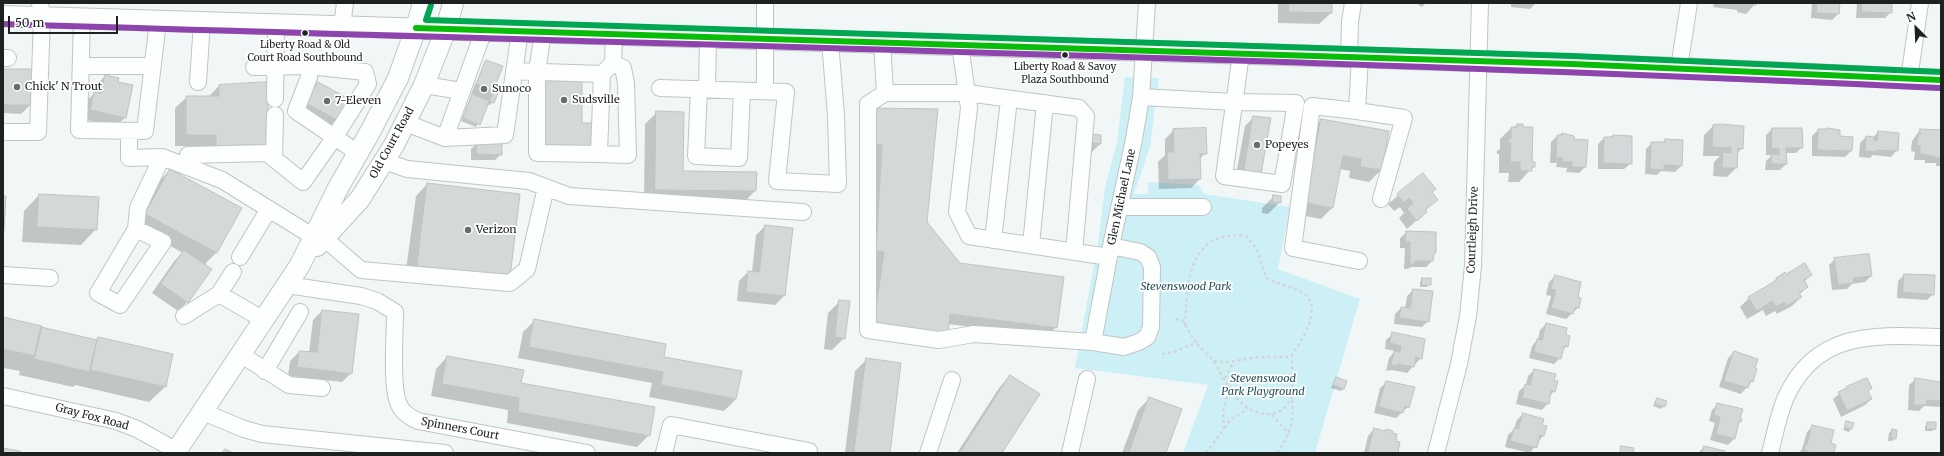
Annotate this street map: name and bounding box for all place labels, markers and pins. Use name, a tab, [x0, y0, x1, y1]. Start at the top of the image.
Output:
marker: Liberty Road & Old Court Road Southbound	[300, 28, 310, 38]
place label: Liberty Road & Old Court Road Southbound	[247, 39, 363, 62]
marker: Liberty Road & Savoy Plaza Southbound	[1060, 50, 1070, 60]
place label: Liberty Road & Savoy Plaza Southbound	[1014, 61, 1116, 84]
place label: Chick' N Trout	[25, 80, 102, 94]
marker: Chick' N Trout	[12, 82, 22, 92]
place label: Sunoco	[492, 82, 531, 96]
marker: Sunoco	[479, 84, 489, 94]
place label: Sudsville	[572, 93, 620, 107]
place label: 7-Eleven	[335, 94, 381, 108]
marker: Sudsville	[559, 95, 569, 105]
marker: 7-Eleven	[322, 96, 332, 106]
place label: Popeyes	[1265, 138, 1309, 152]
marker: Popeyes	[1252, 140, 1262, 150]
place label: Verizon	[476, 223, 517, 237]
marker: Verizon	[463, 225, 473, 235]

